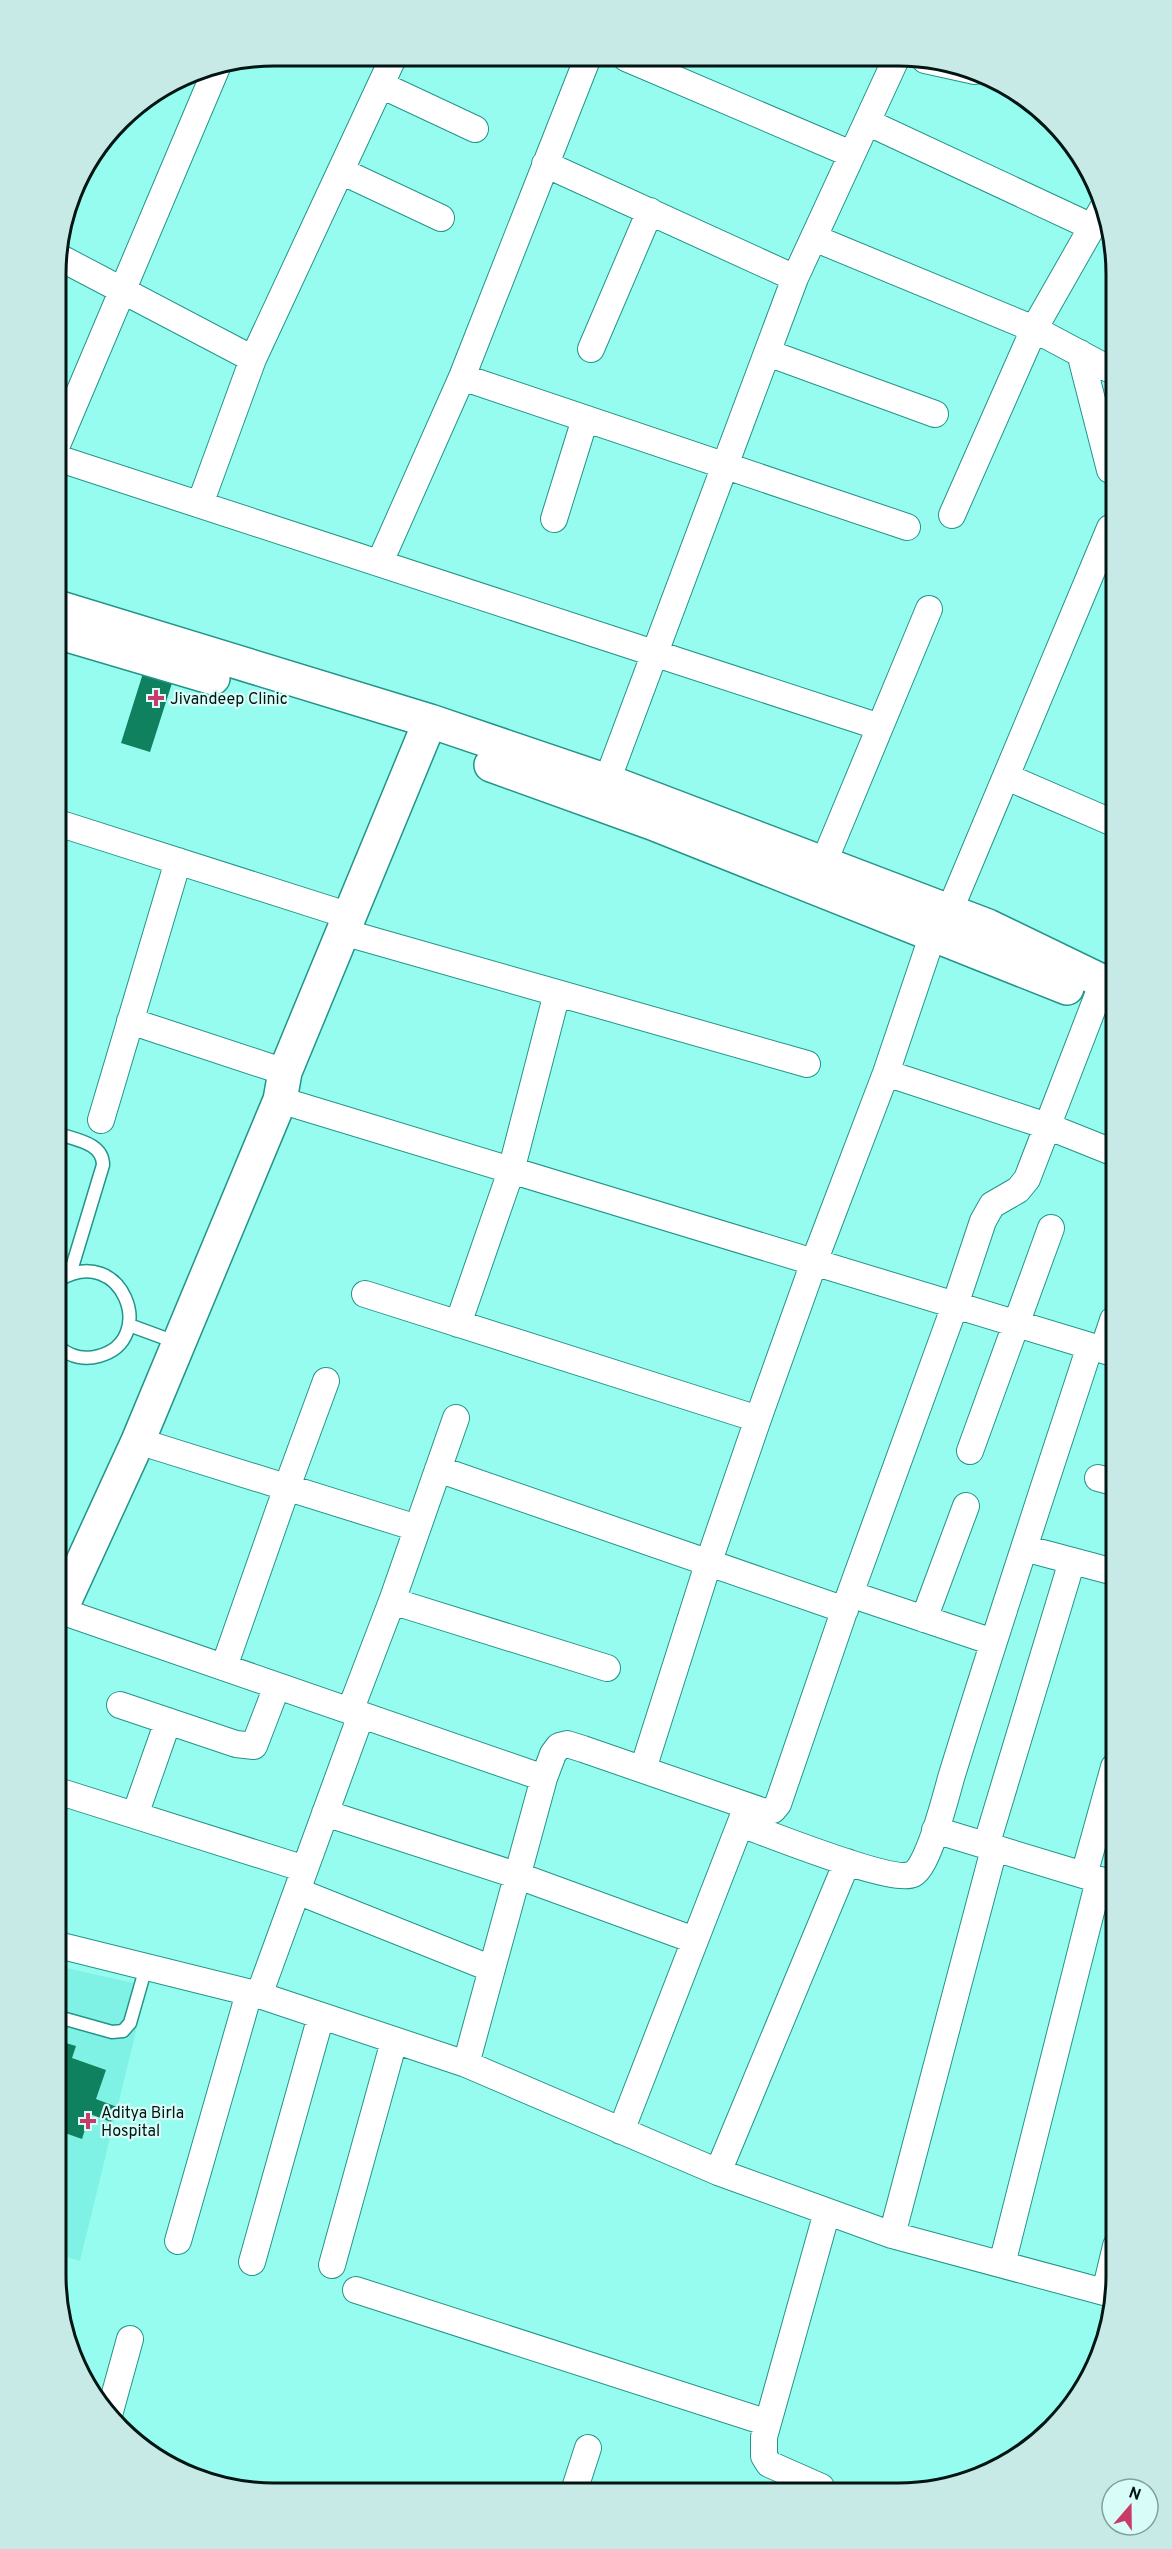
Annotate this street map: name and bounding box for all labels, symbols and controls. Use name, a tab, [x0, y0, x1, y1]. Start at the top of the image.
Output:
marker: Jivandeep Clinic	[147, 689, 165, 707]
place label: Jivandeep Clinic	[170, 690, 288, 710]
place label: Aditya Birla Hospital	[101, 2104, 184, 2142]
marker: Aditya Birla Hospital	[79, 2112, 97, 2130]
north arrow	[1100, 2477, 1160, 2537]
text: N	[1126, 2483, 1143, 2506]

